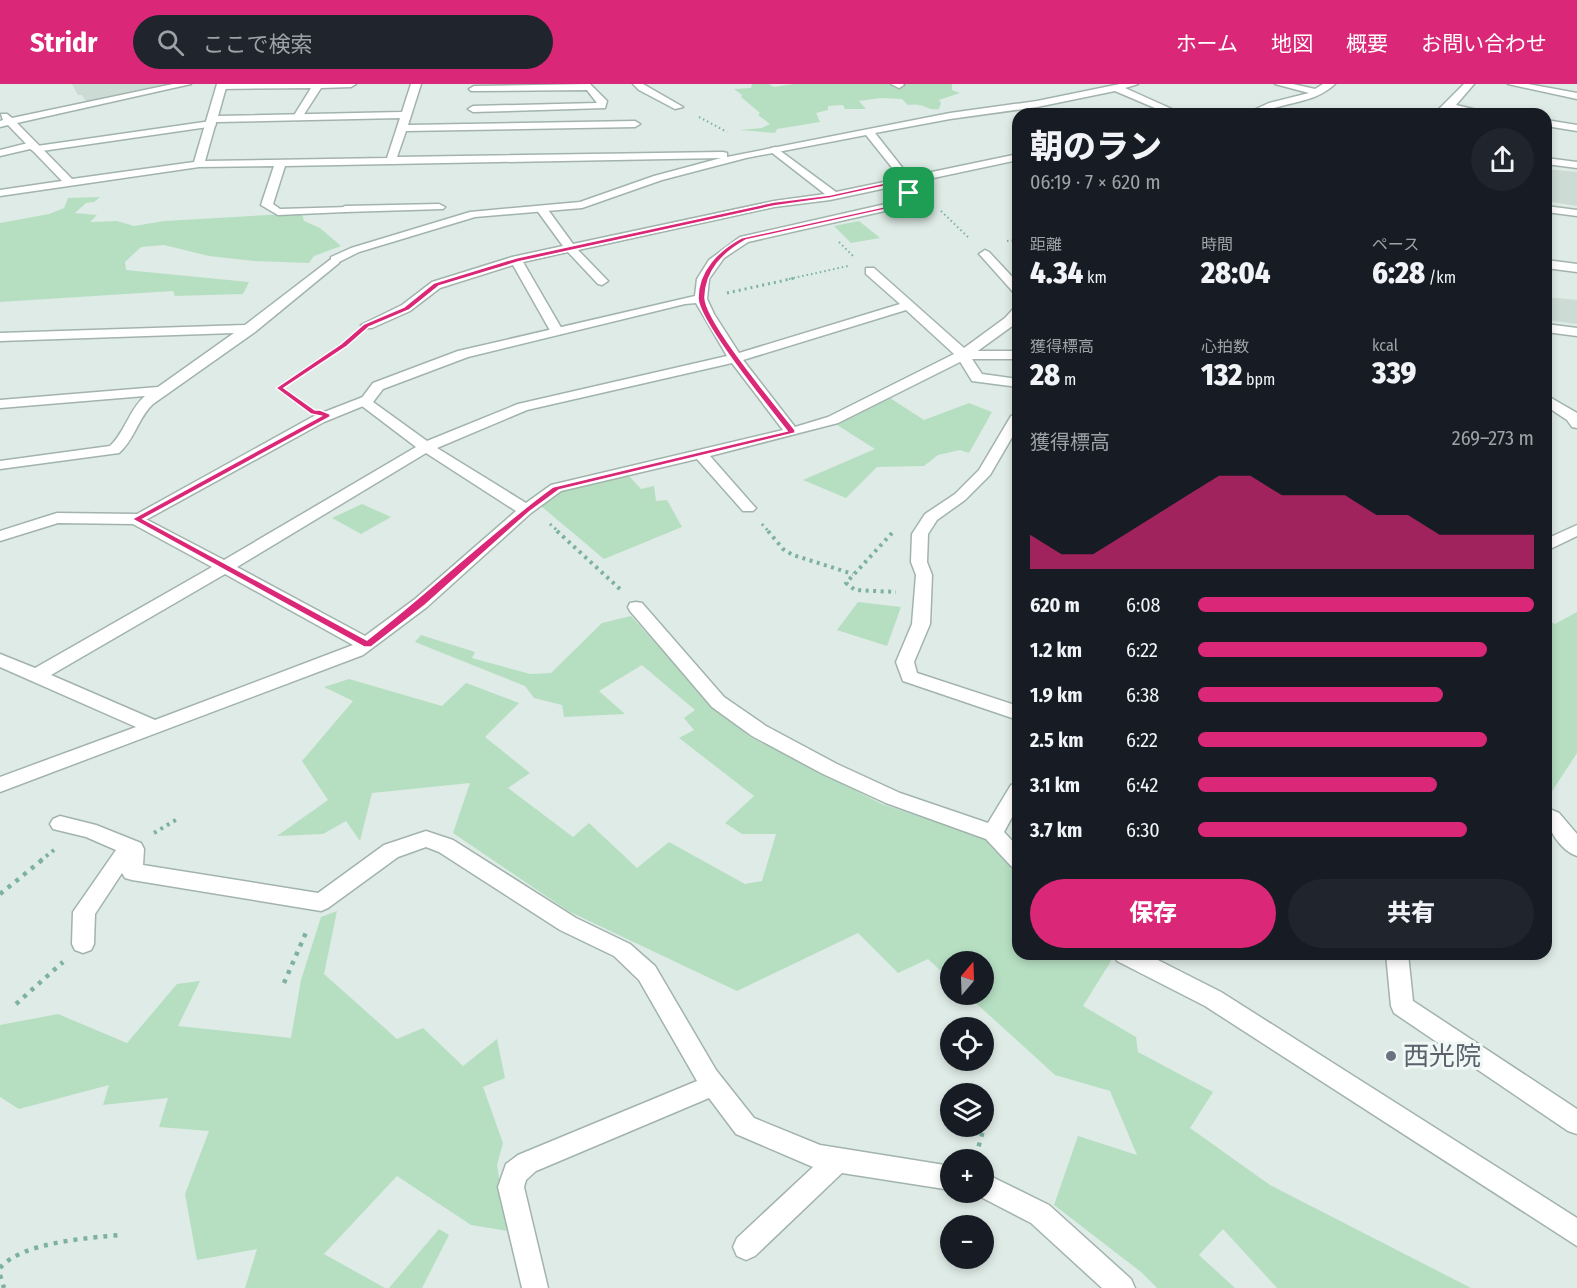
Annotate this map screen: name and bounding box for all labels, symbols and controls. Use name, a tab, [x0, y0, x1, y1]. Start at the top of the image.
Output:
search box	[133, 15, 553, 69]
text: Stridr	[30, 26, 97, 59]
icon: search	[154, 26, 187, 59]
text: ここで検索	[202, 31, 312, 58]
text: ホーム	[1176, 31, 1238, 57]
text: 地図	[1271, 31, 1313, 57]
text: 概要	[1346, 31, 1388, 57]
text: お問い合わせ	[1421, 31, 1547, 57]
text: 朝のラン	[1030, 127, 1162, 167]
button: share	[1471, 128, 1534, 191]
pin	[883, 167, 934, 218]
text: 06:19 · 7 × 620 m	[1030, 170, 1161, 194]
icon: arrive	[892, 176, 925, 209]
text: 距離	[1030, 235, 1062, 254]
text: 時間	[1201, 235, 1233, 254]
text: ペース	[1372, 235, 1419, 254]
text: 4.34	[1030, 255, 1083, 291]
text: 28:04	[1201, 255, 1270, 291]
text: 6:28	[1372, 255, 1425, 291]
text: km	[1083, 268, 1107, 287]
text: /km	[1425, 268, 1456, 287]
text: kcal	[1372, 336, 1398, 355]
text: 獲得標高	[1030, 337, 1094, 356]
text: 心拍数	[1201, 337, 1249, 356]
text: 339	[1372, 355, 1416, 391]
text: 28	[1030, 357, 1060, 393]
text: 132	[1201, 357, 1242, 393]
text: m	[1060, 370, 1076, 389]
text: bpm	[1242, 370, 1275, 389]
text: 269–273 m	[1452, 426, 1534, 450]
text: 獲得標高	[1030, 430, 1110, 454]
text: 620 m	[1030, 593, 1080, 617]
text: 6:08	[1126, 593, 1161, 617]
text: 1.2 km	[1030, 638, 1082, 662]
text: 6:22	[1126, 638, 1158, 662]
text: 1.9 km	[1030, 683, 1083, 707]
text: 6:38	[1126, 683, 1159, 707]
text: 2.5 km	[1030, 728, 1083, 752]
text: 6:22	[1126, 728, 1158, 752]
text: 3.1 km	[1030, 773, 1080, 797]
text: 6:42	[1126, 773, 1158, 797]
text: 3.7 km	[1030, 818, 1082, 842]
text: 6:30	[1126, 818, 1160, 842]
button: 保存	[1030, 879, 1276, 948]
button: 共有	[1288, 879, 1534, 948]
north arrow	[940, 951, 994, 1005]
map controls	[940, 951, 994, 1269]
button: locate	[940, 1017, 994, 1071]
place label: 西光院	[1403, 1041, 1481, 1072]
marker: 西光院	[1384, 1049, 1398, 1063]
button: layers	[940, 1083, 994, 1137]
button: +	[940, 1149, 994, 1203]
button: −	[940, 1215, 994, 1269]

